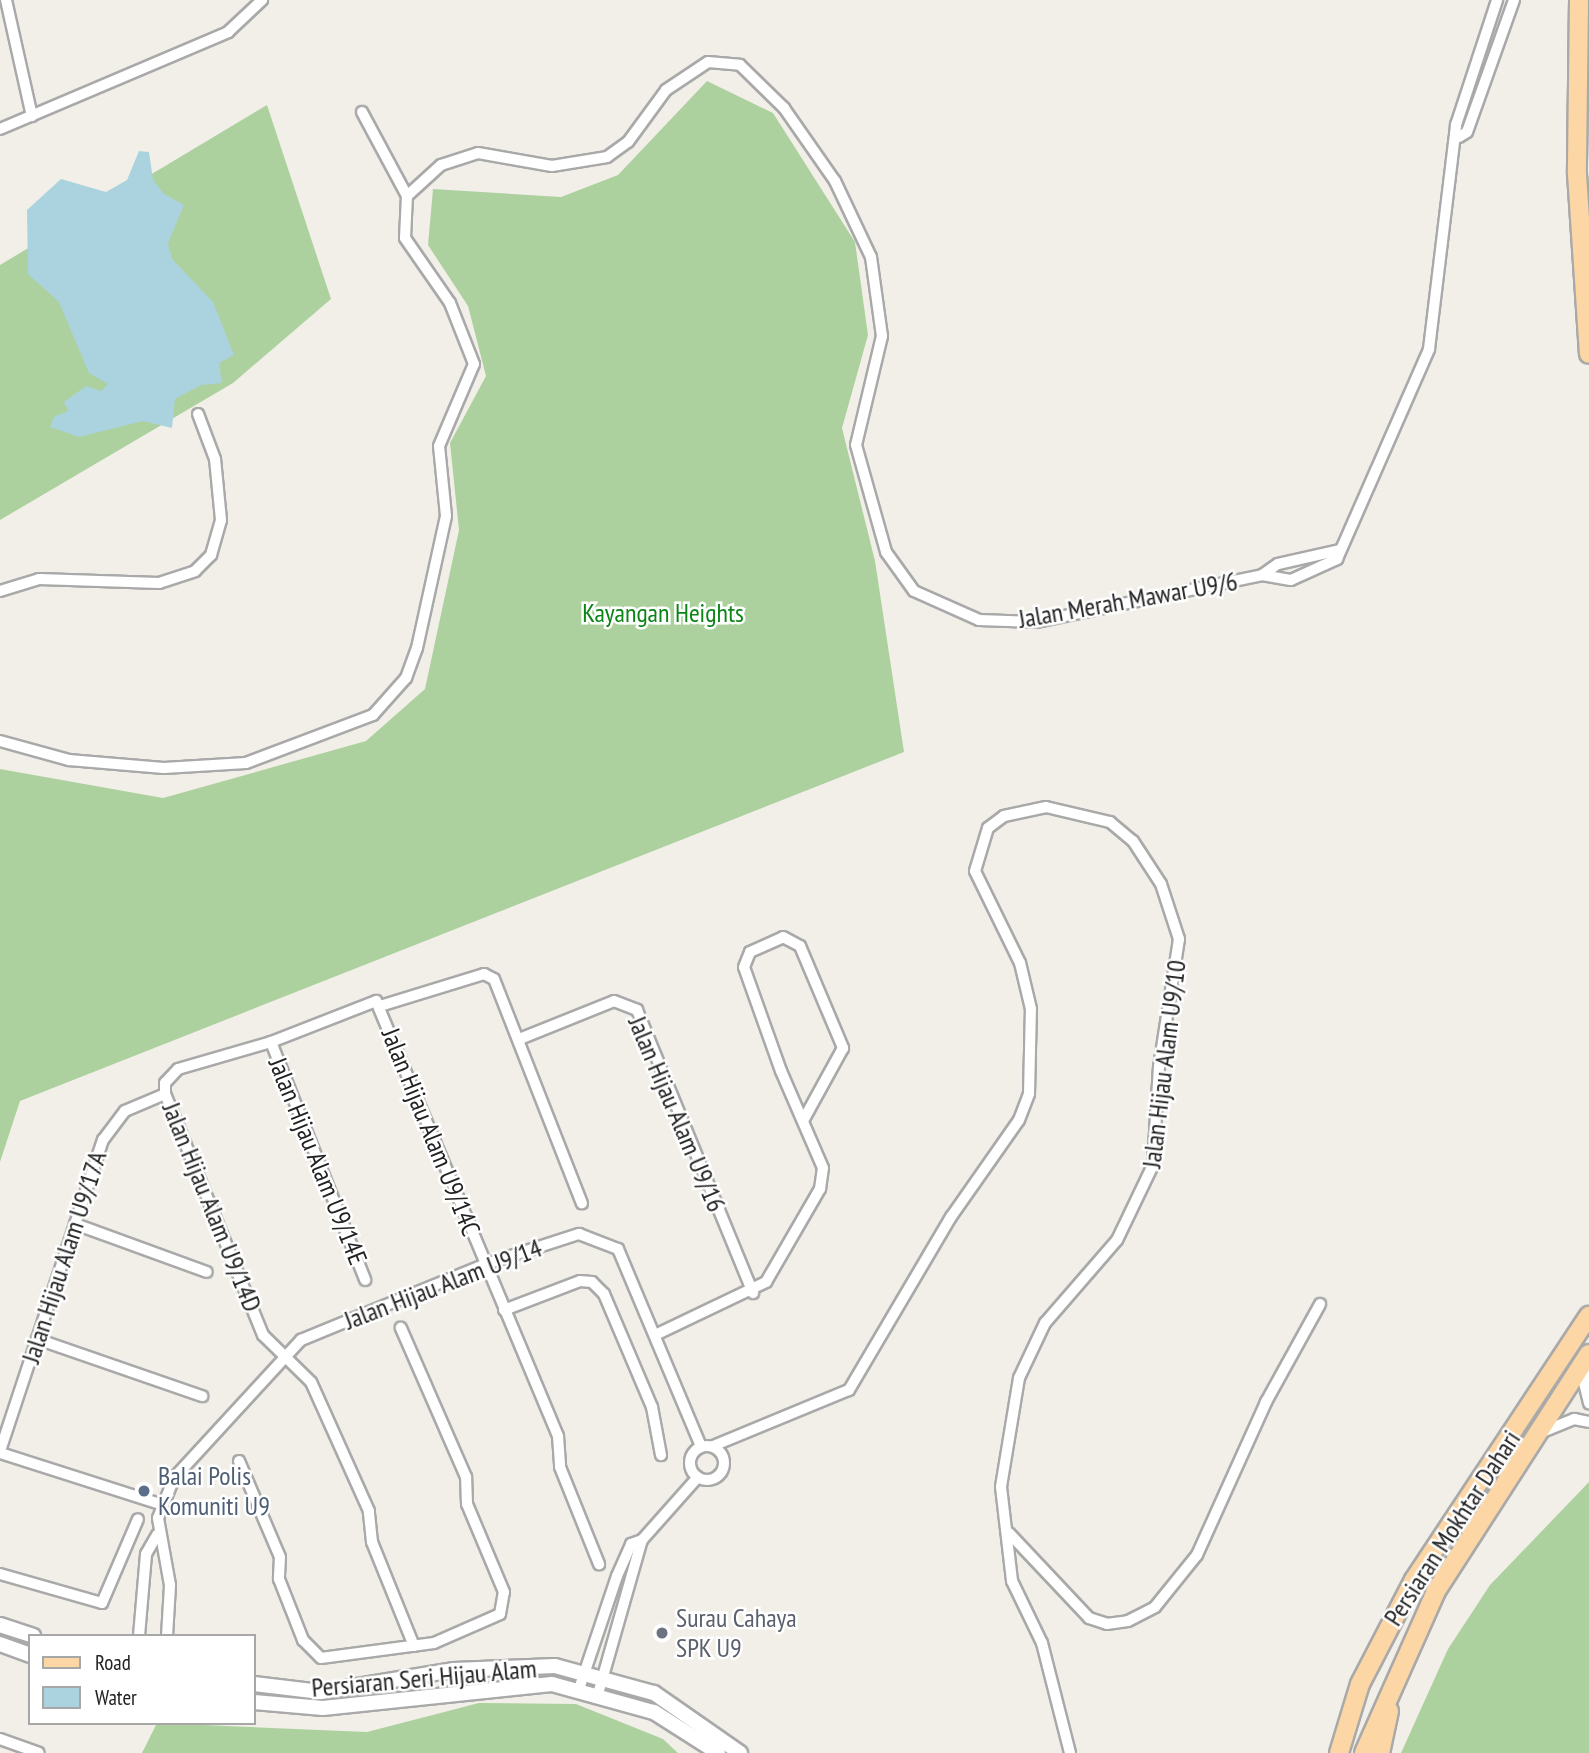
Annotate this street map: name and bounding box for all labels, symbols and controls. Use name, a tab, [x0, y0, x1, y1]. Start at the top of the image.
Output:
street label: Jalan Merah Mawar U9/6	[1016, 565, 1240, 635]
park label: Kayangan Heights	[582, 597, 744, 629]
street label: Jalan Hijau Alam U9/10	[1136, 958, 1192, 1170]
street label: Jalan Hijau Alam U9/16	[622, 1011, 732, 1217]
street label: Jalan Hijau Alam U9/14C	[375, 1023, 487, 1241]
street label: Jalan Hijau Alam U9/14E	[262, 1053, 374, 1269]
street label: Jalan Hijau Alam U9/14D	[156, 1098, 268, 1316]
street label: Jalan Hijau Alam U9/17A	[15, 1147, 113, 1367]
street label: Jalan Hijau Alam U9/14	[339, 1232, 547, 1336]
street label: Persiaran Mokhtar Dahari	[1377, 1425, 1527, 1631]
place label: Balai Polis Komuniti U9	[158, 1460, 270, 1522]
marker: Balai Polis Komuniti U9	[136, 1483, 152, 1499]
place label: Surau Cahaya SPK U9	[676, 1602, 797, 1664]
marker: Surau Cahaya SPK U9	[654, 1625, 670, 1641]
legend	[28, 1634, 256, 1725]
text: Road	[95, 1649, 131, 1676]
street label: Persiaran Seri Hijau Alam	[310, 1653, 538, 1703]
text: Water	[95, 1684, 137, 1711]

